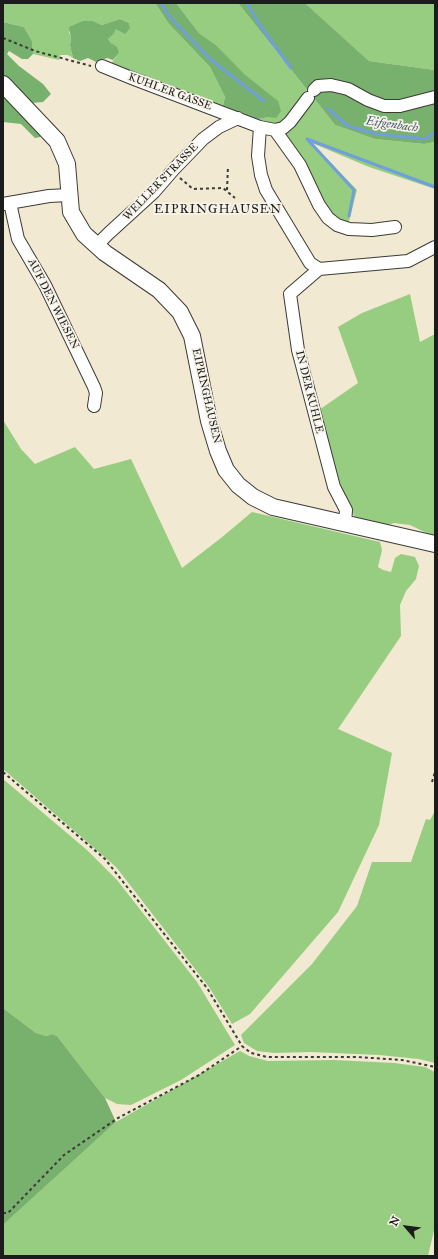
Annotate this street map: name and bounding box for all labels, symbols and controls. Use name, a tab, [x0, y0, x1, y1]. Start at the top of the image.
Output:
street label: KUHLER GASSE	[126, 71, 214, 113]
water label: Eifgenbach	[365, 114, 419, 136]
street label: WELLER STRASSE	[121, 141, 201, 223]
district label: EIPRINGHAUSEN	[154, 202, 282, 218]
street label: AUF DEN WIESEN	[24, 257, 82, 351]
street label: EIPRINGHAUSEN	[189, 347, 223, 445]
street label: IN DER KUHLE	[292, 349, 326, 435]
north arrow	[386, 1207, 426, 1247]
text: N	[387, 1214, 403, 1228]

